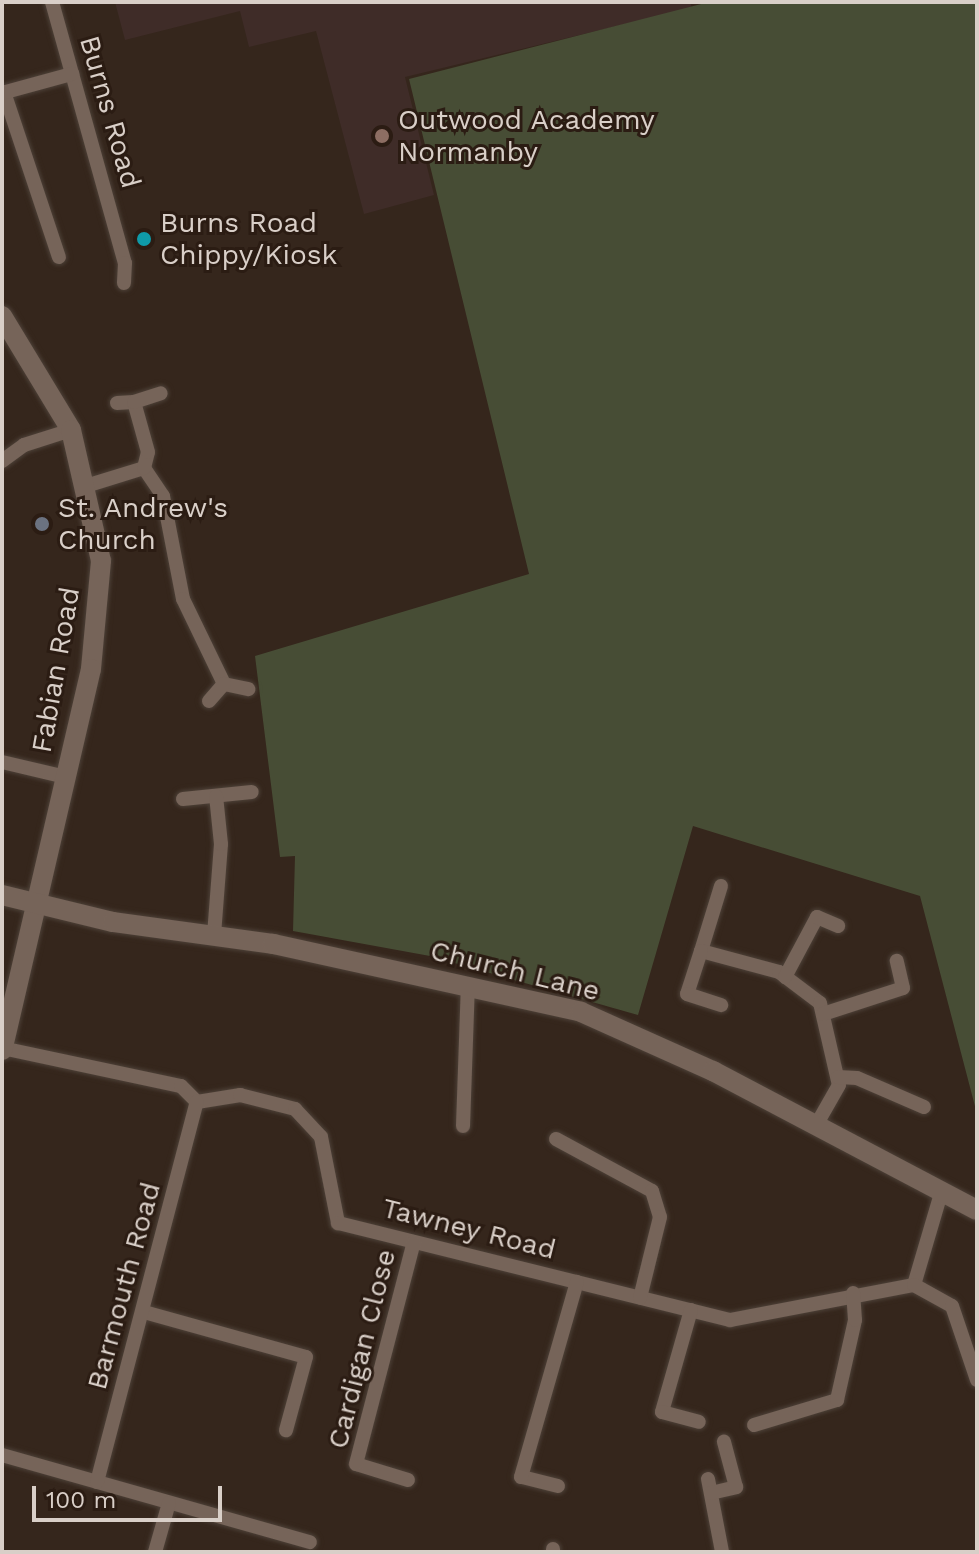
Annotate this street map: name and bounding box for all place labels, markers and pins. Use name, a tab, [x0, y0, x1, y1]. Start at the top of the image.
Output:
place label: Outwood Academy Normanby	[398, 103, 656, 169]
marker: Outwood Academy Normanby	[373, 127, 391, 145]
place label: Burns Road Chippy/Kiosk	[160, 206, 337, 272]
marker: Burns Road Chippy/Kiosk	[135, 230, 153, 248]
place label: St. Andrew's Church	[58, 491, 229, 557]
marker: St. Andrew's Church	[33, 515, 51, 533]

